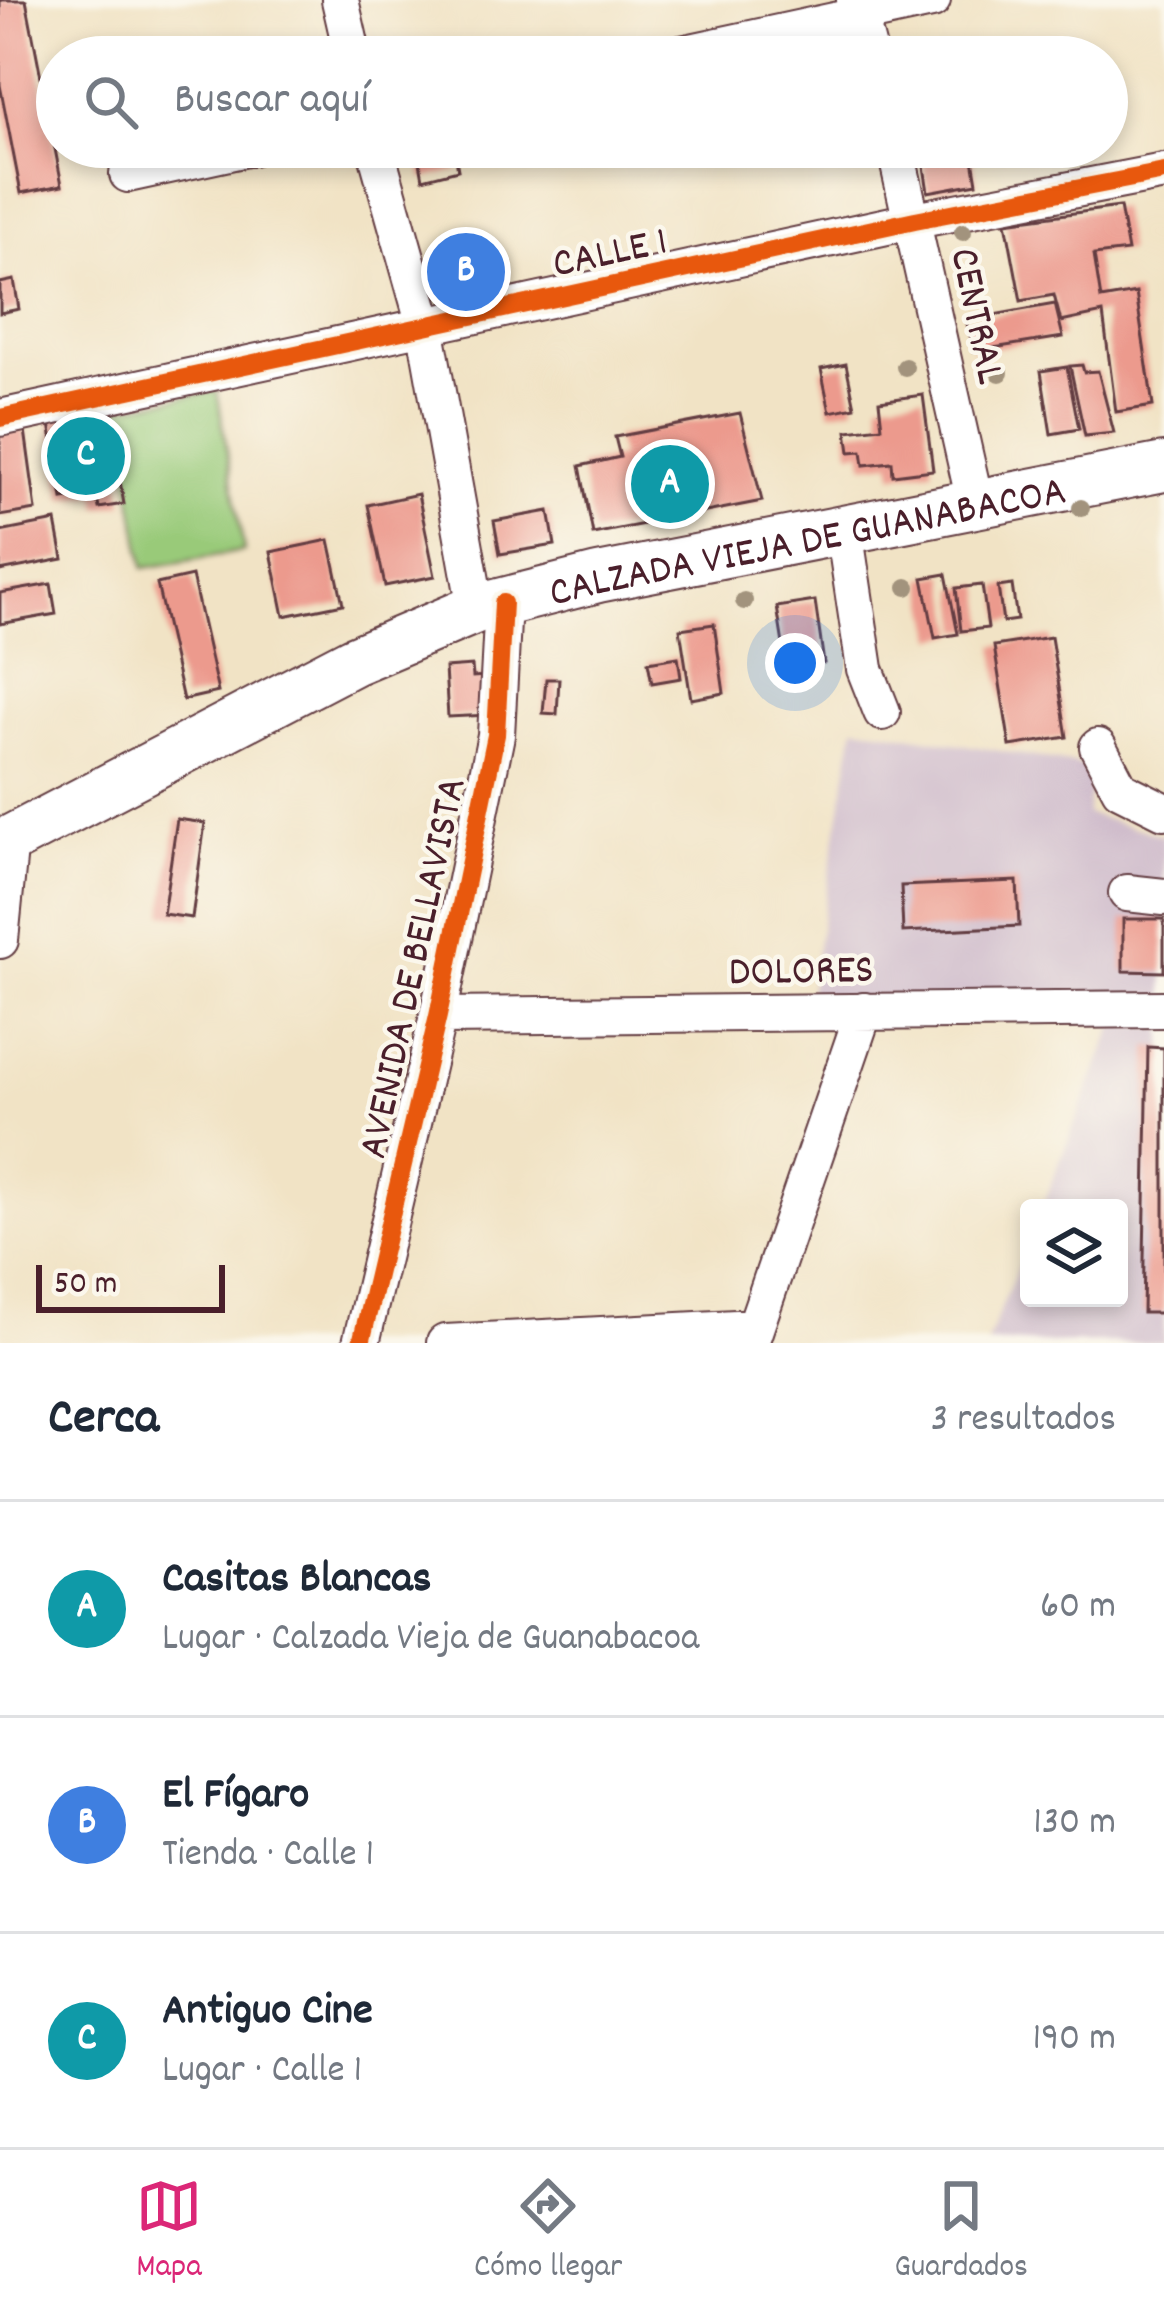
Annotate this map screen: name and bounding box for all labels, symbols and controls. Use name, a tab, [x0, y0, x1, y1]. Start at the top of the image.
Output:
search box	[36, 36, 1128, 168]
icon: search	[78, 69, 144, 135]
text: Buscar aquí	[174, 70, 369, 134]
street label: CALLE 1	[548, 214, 673, 297]
pin: B	[427, 227, 505, 317]
street label: CENTRAL	[930, 243, 1018, 390]
pin: C	[47, 411, 125, 501]
pin: A	[631, 439, 709, 529]
street label: CALZADA VIEJA DE GUANABACOA	[544, 460, 1068, 618]
your location	[765, 633, 825, 693]
street label: AVENIDA DE BELLAVISTA	[346, 772, 486, 1165]
street label: DOLORES	[728, 943, 874, 1005]
map controls	[1020, 1199, 1128, 1307]
button: layers	[1020, 1199, 1128, 1307]
scale bar	[36, 1259, 225, 1312]
text: 50 m	[54, 1262, 118, 1309]
text: Cerca	[48, 1385, 159, 1457]
text: 3 resultados	[931, 1394, 1116, 1449]
text: Casitas Blancas	[162, 1549, 432, 1613]
text: A	[76, 1581, 98, 1636]
text: 60 m	[1040, 1581, 1116, 1636]
text: Lugar · Calzada Vieja de Guanabacoa	[162, 1613, 699, 1668]
text: El Fígaro	[162, 1765, 309, 1829]
text: B	[78, 1797, 96, 1852]
text: 130 m	[1033, 1797, 1116, 1852]
text: Tienda · Calle 1	[162, 1829, 374, 1884]
text: Antiguo Cine	[162, 1981, 373, 2045]
text: C	[77, 2013, 97, 2068]
text: 190 m	[1033, 2013, 1116, 2068]
text: Lugar · Calle 1	[162, 2045, 362, 2100]
tab: Mapa	[136, 2173, 202, 2292]
tab: Cómo llegar	[474, 2173, 622, 2292]
tab: Guardados	[894, 2173, 1028, 2292]

